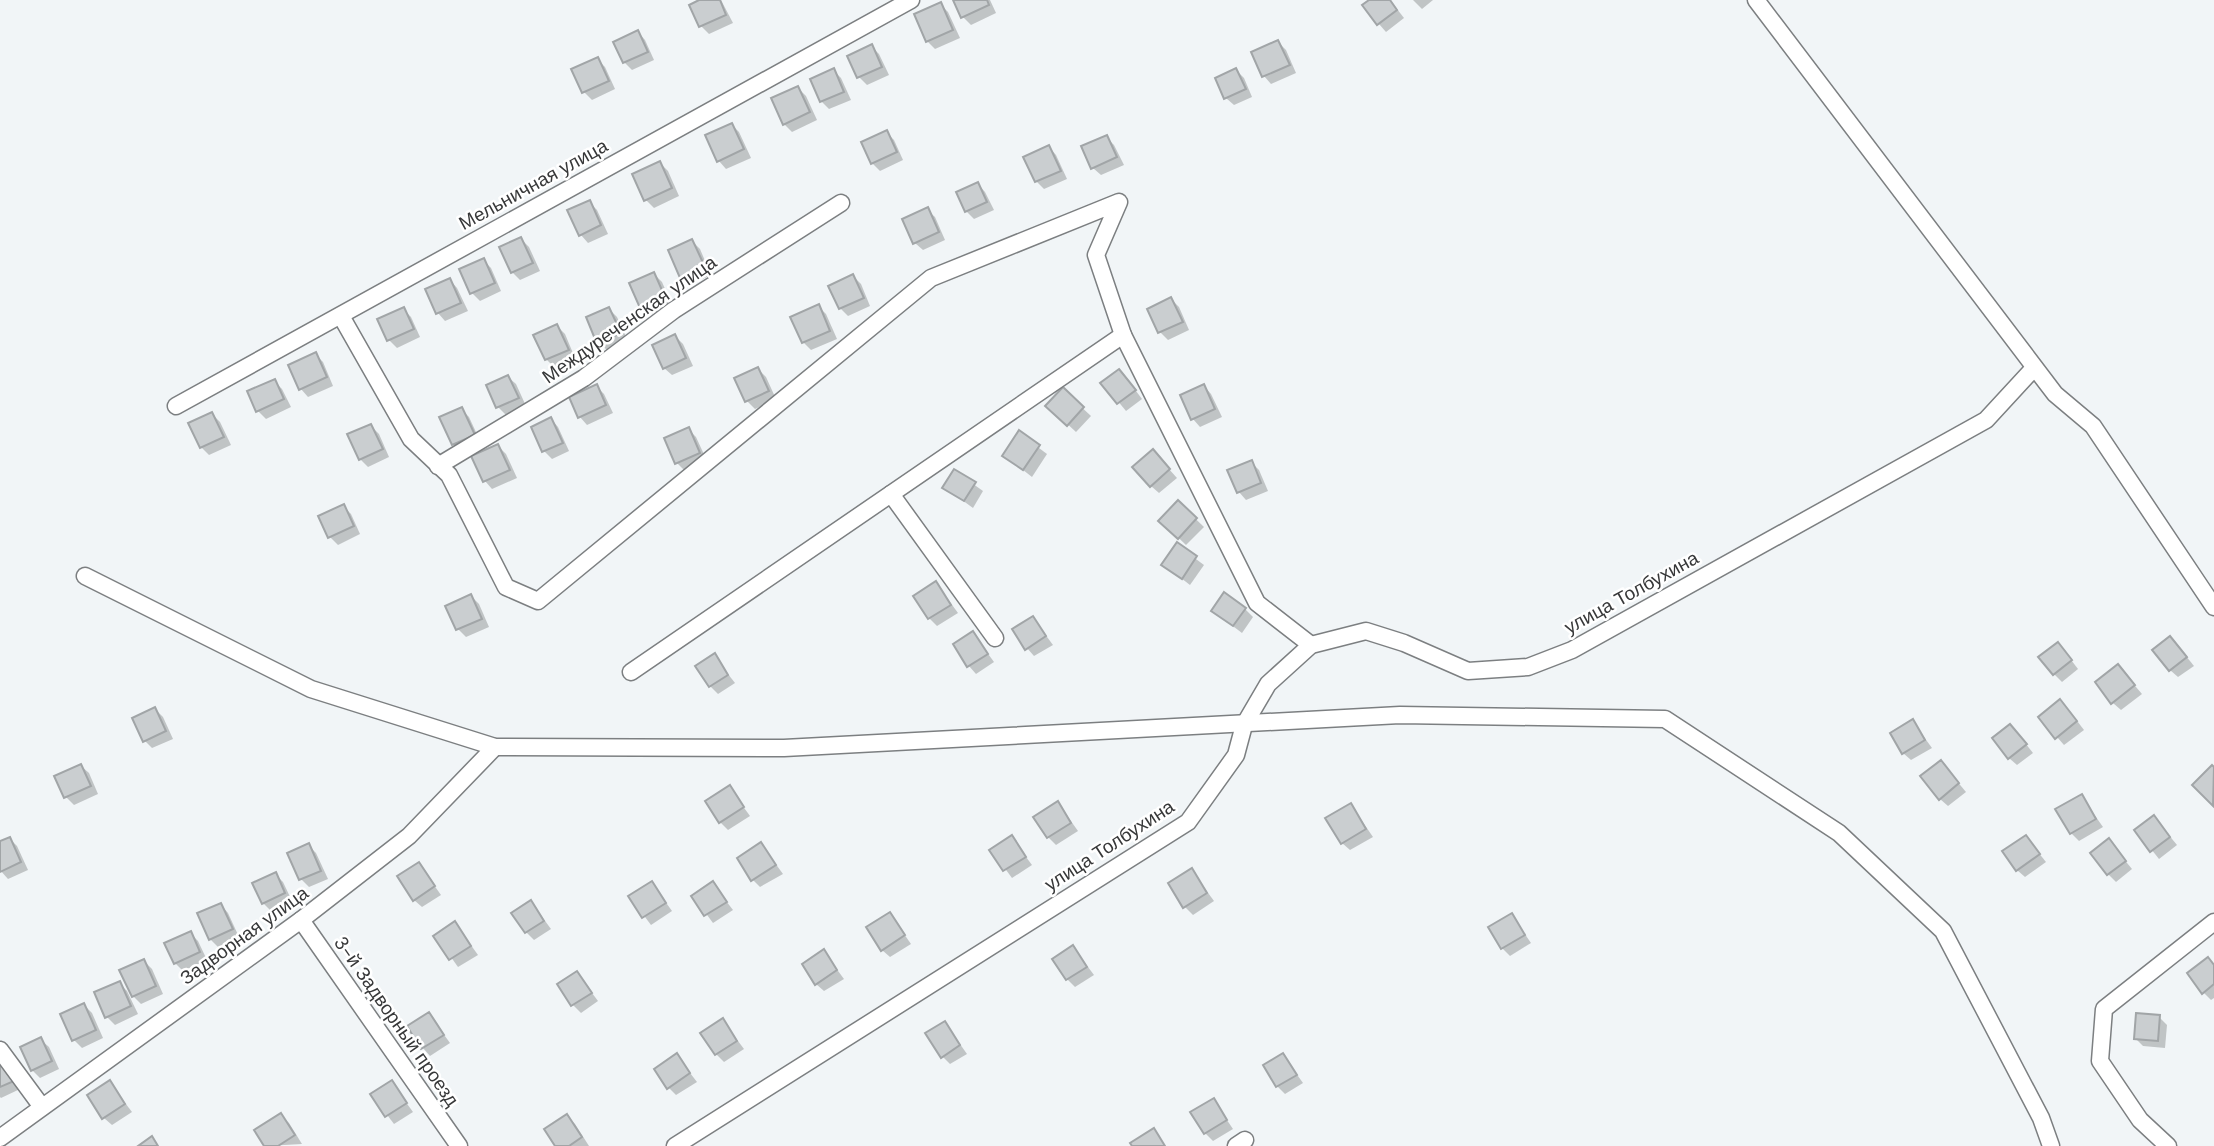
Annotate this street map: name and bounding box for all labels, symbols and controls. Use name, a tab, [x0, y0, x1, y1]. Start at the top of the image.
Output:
street label: Мельничная улица	[454, 133, 613, 236]
street label: Междуреченская улица	[537, 249, 722, 389]
street label: улица Толбухина	[1560, 545, 1703, 640]
street label: улица Толбухина	[1040, 794, 1179, 897]
street label: Задворная улица	[175, 880, 314, 990]
street label: 3-й Задворный проезд	[328, 931, 465, 1111]

